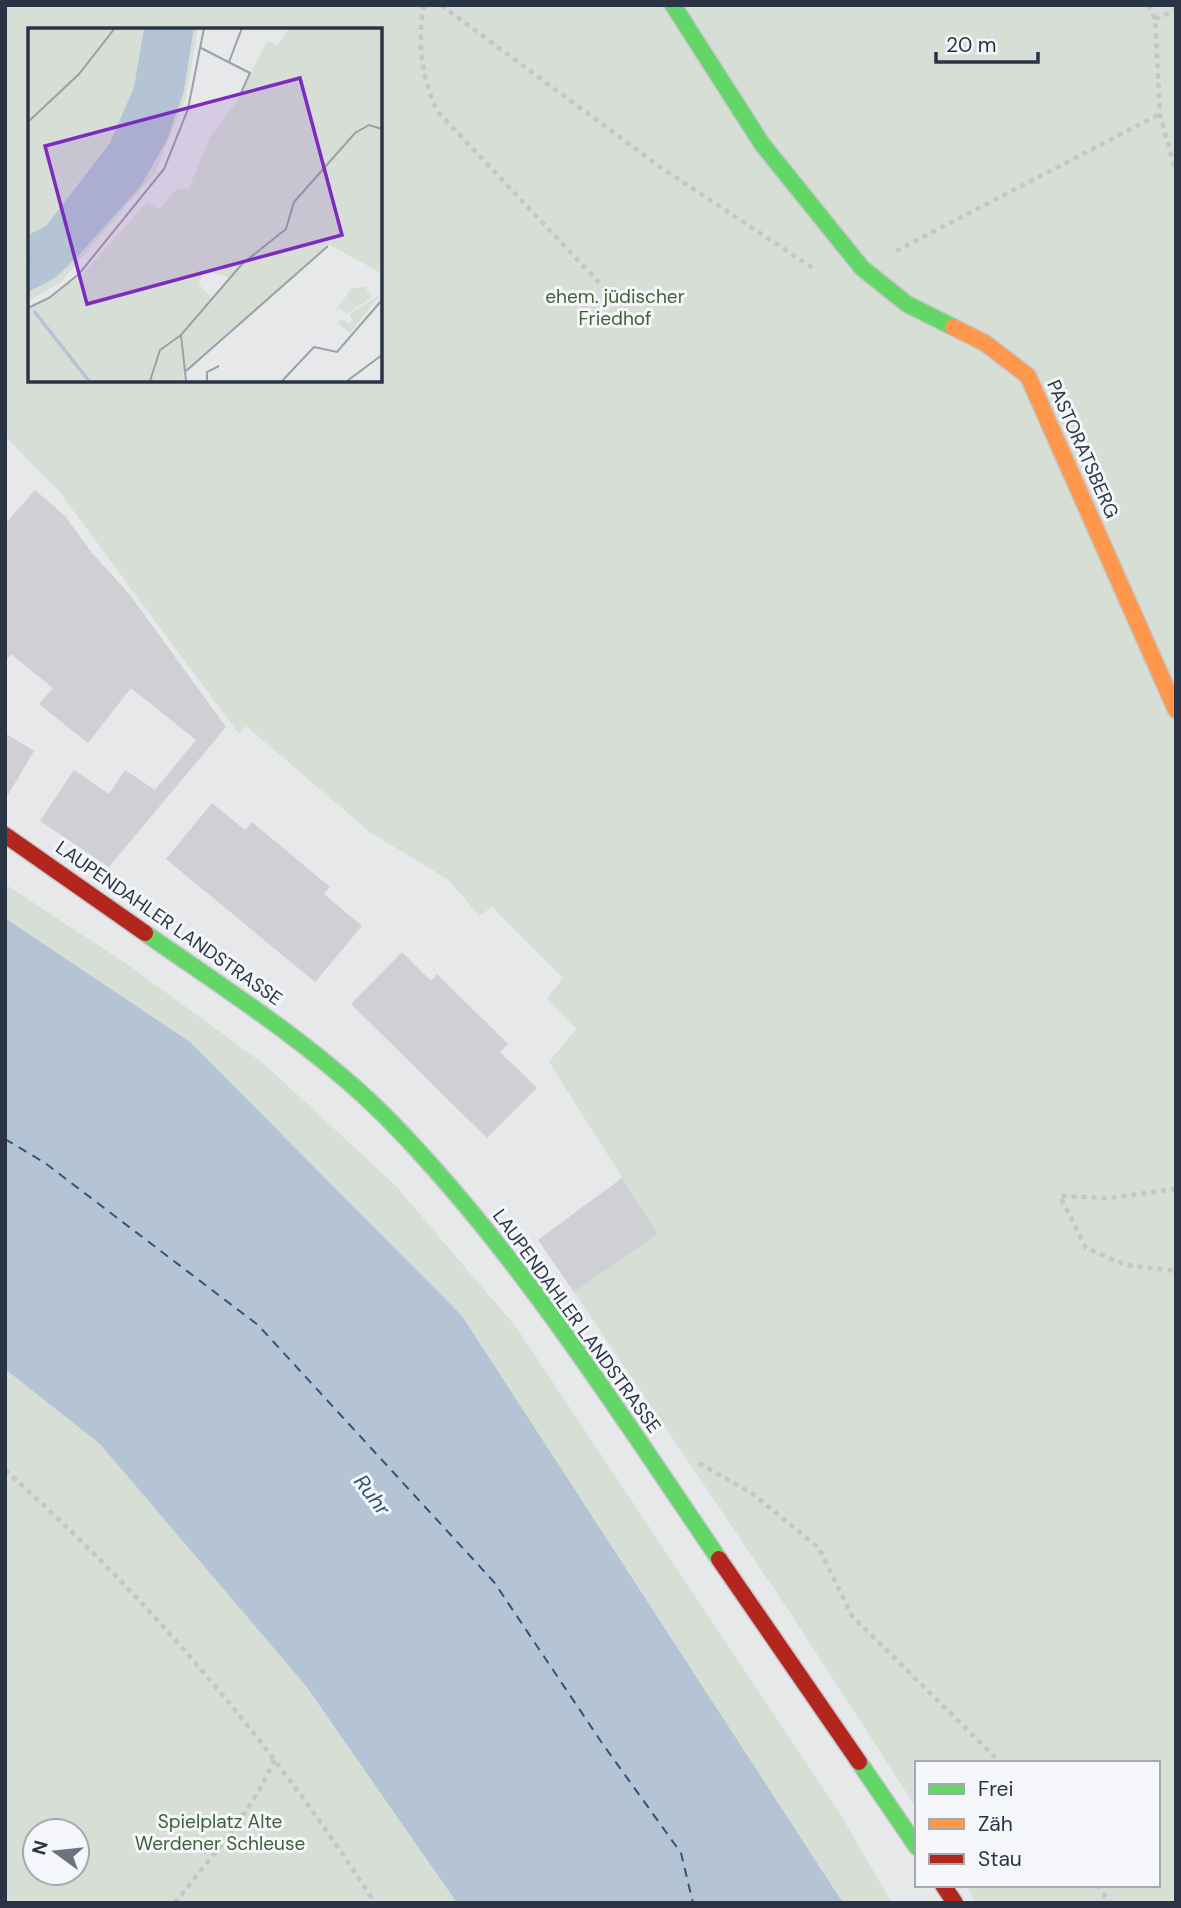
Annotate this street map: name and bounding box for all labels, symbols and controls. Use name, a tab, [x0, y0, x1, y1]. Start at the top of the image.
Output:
scale bar	[936, 21, 1038, 65]
inset map	[28, 28, 382, 382]
text: 20 m	[946, 31, 997, 59]
park label: ehem. jüdischer Friedhof	[545, 284, 685, 331]
street label: PASTORATSBERG	[1041, 376, 1125, 522]
street label: LAUPENDAHLER LANDSTRASSE	[51, 835, 287, 1011]
street label: LAUPENDAHLER LANDSTRASSE	[487, 1204, 667, 1438]
water label: Ruhr	[347, 1469, 397, 1522]
legend	[915, 1761, 1160, 1887]
text: Frei	[978, 1775, 1014, 1803]
park label: Spielplatz Alte Werdener Schleuse	[135, 1809, 305, 1856]
text: Zäh	[978, 1810, 1013, 1838]
north arrow	[21, 1817, 91, 1887]
text: N	[26, 1838, 54, 1858]
text: Stau	[978, 1845, 1022, 1873]

